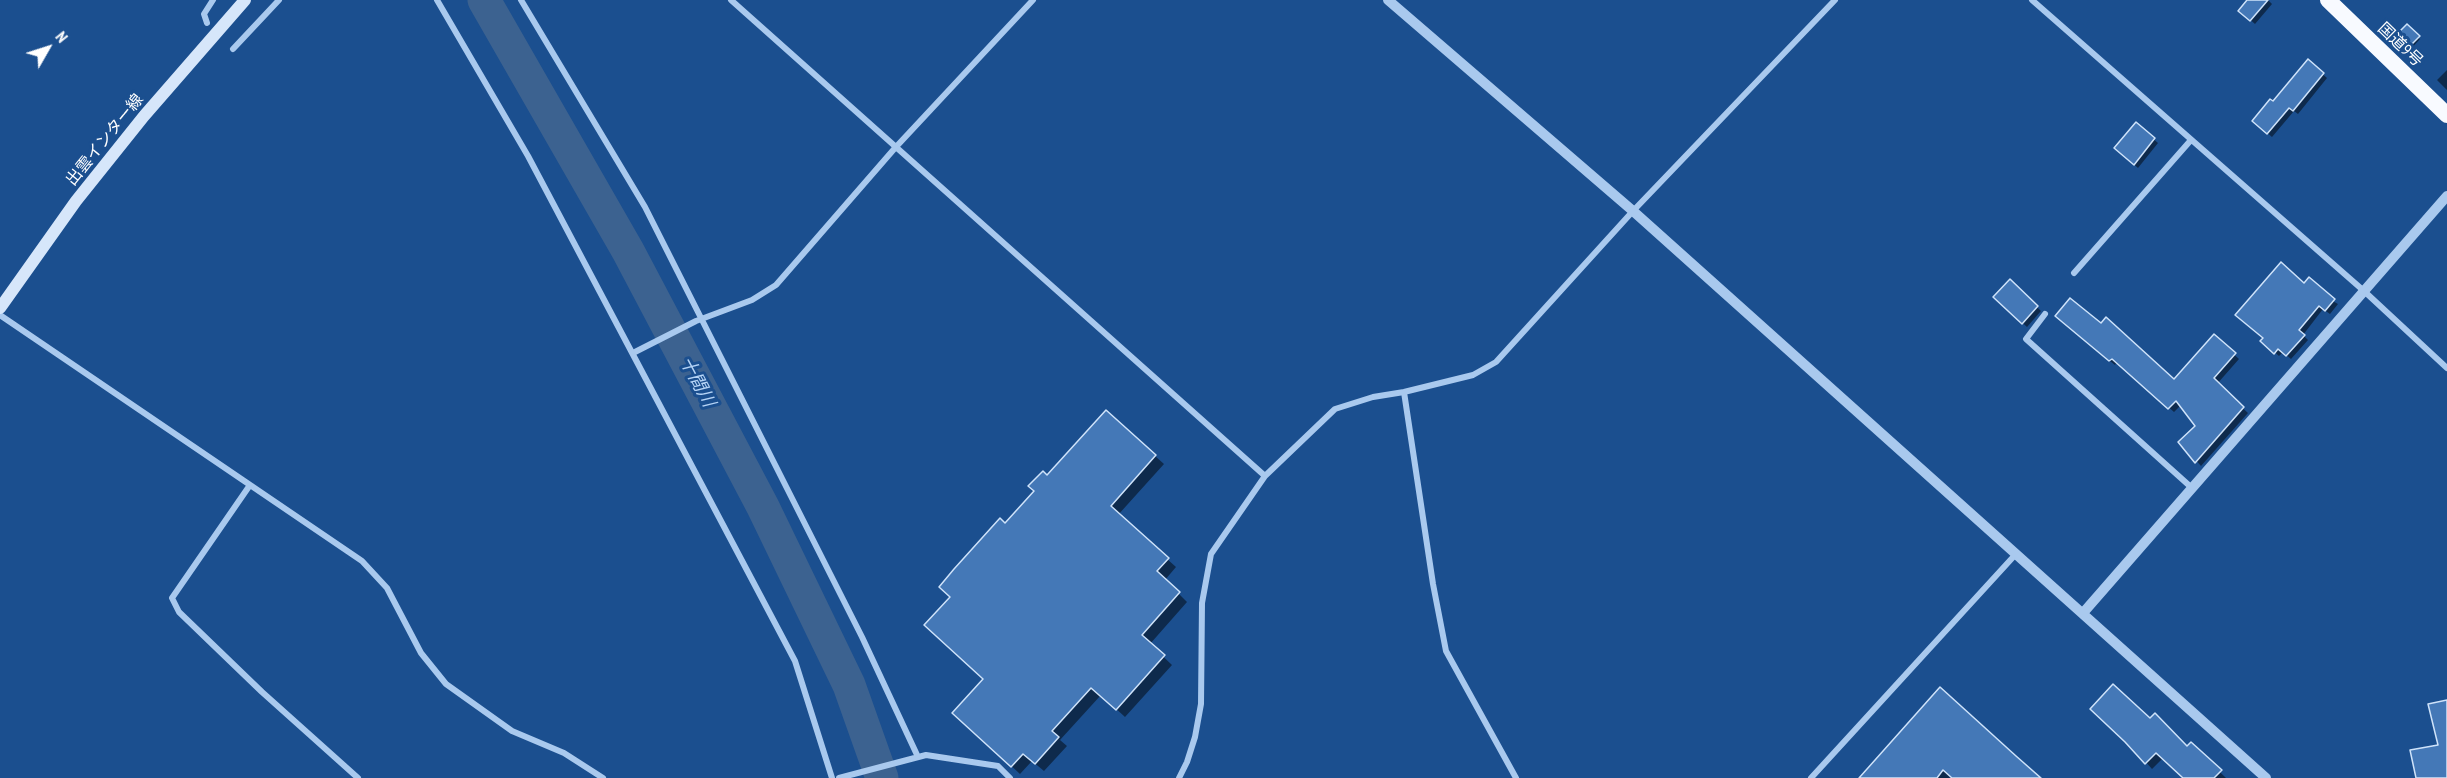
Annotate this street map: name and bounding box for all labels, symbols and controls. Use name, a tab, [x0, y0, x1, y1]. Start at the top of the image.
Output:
north arrow	[18, 18, 78, 78]
street label: 国道9号	[2373, 19, 2427, 71]
text: N	[51, 27, 72, 46]
street label: 出雲インター線	[62, 90, 148, 190]
water label: 十間川	[675, 353, 719, 411]

